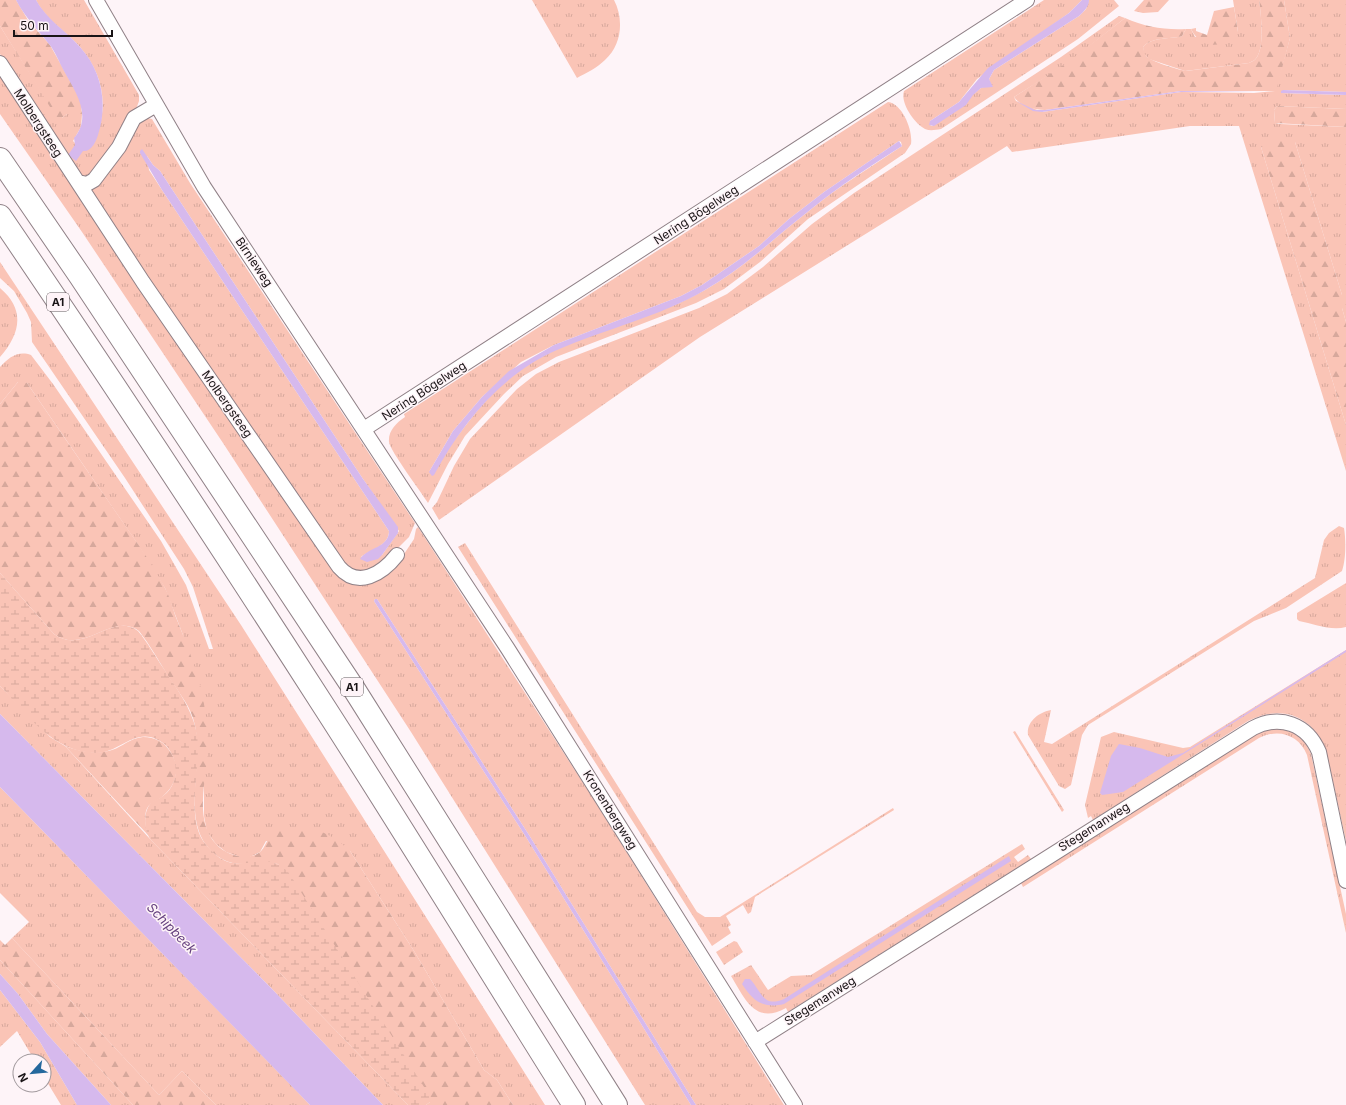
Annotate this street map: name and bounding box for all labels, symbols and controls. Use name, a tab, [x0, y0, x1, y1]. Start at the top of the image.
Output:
scale bar	[14, 12, 112, 38]
text: 50 m	[20, 18, 49, 33]
street label: Molbergsteeg	[11, 86, 66, 160]
street label: Nering Bögelweg	[651, 182, 741, 247]
street label: Birnieweg	[232, 234, 276, 289]
road number: A1	[47, 293, 69, 311]
street label: Nering Bögelweg	[379, 358, 469, 423]
street label: Molbergsteeg	[199, 367, 256, 440]
road number: A1	[341, 678, 363, 696]
street label: Kronenbergweg	[580, 767, 641, 852]
street label: Stegemanweg	[1055, 799, 1132, 854]
water label: Schipbeek	[144, 899, 201, 957]
street label: Stegemanweg	[781, 973, 858, 1028]
north arrow	[12, 1053, 52, 1093]
text: N	[15, 1071, 31, 1084]

